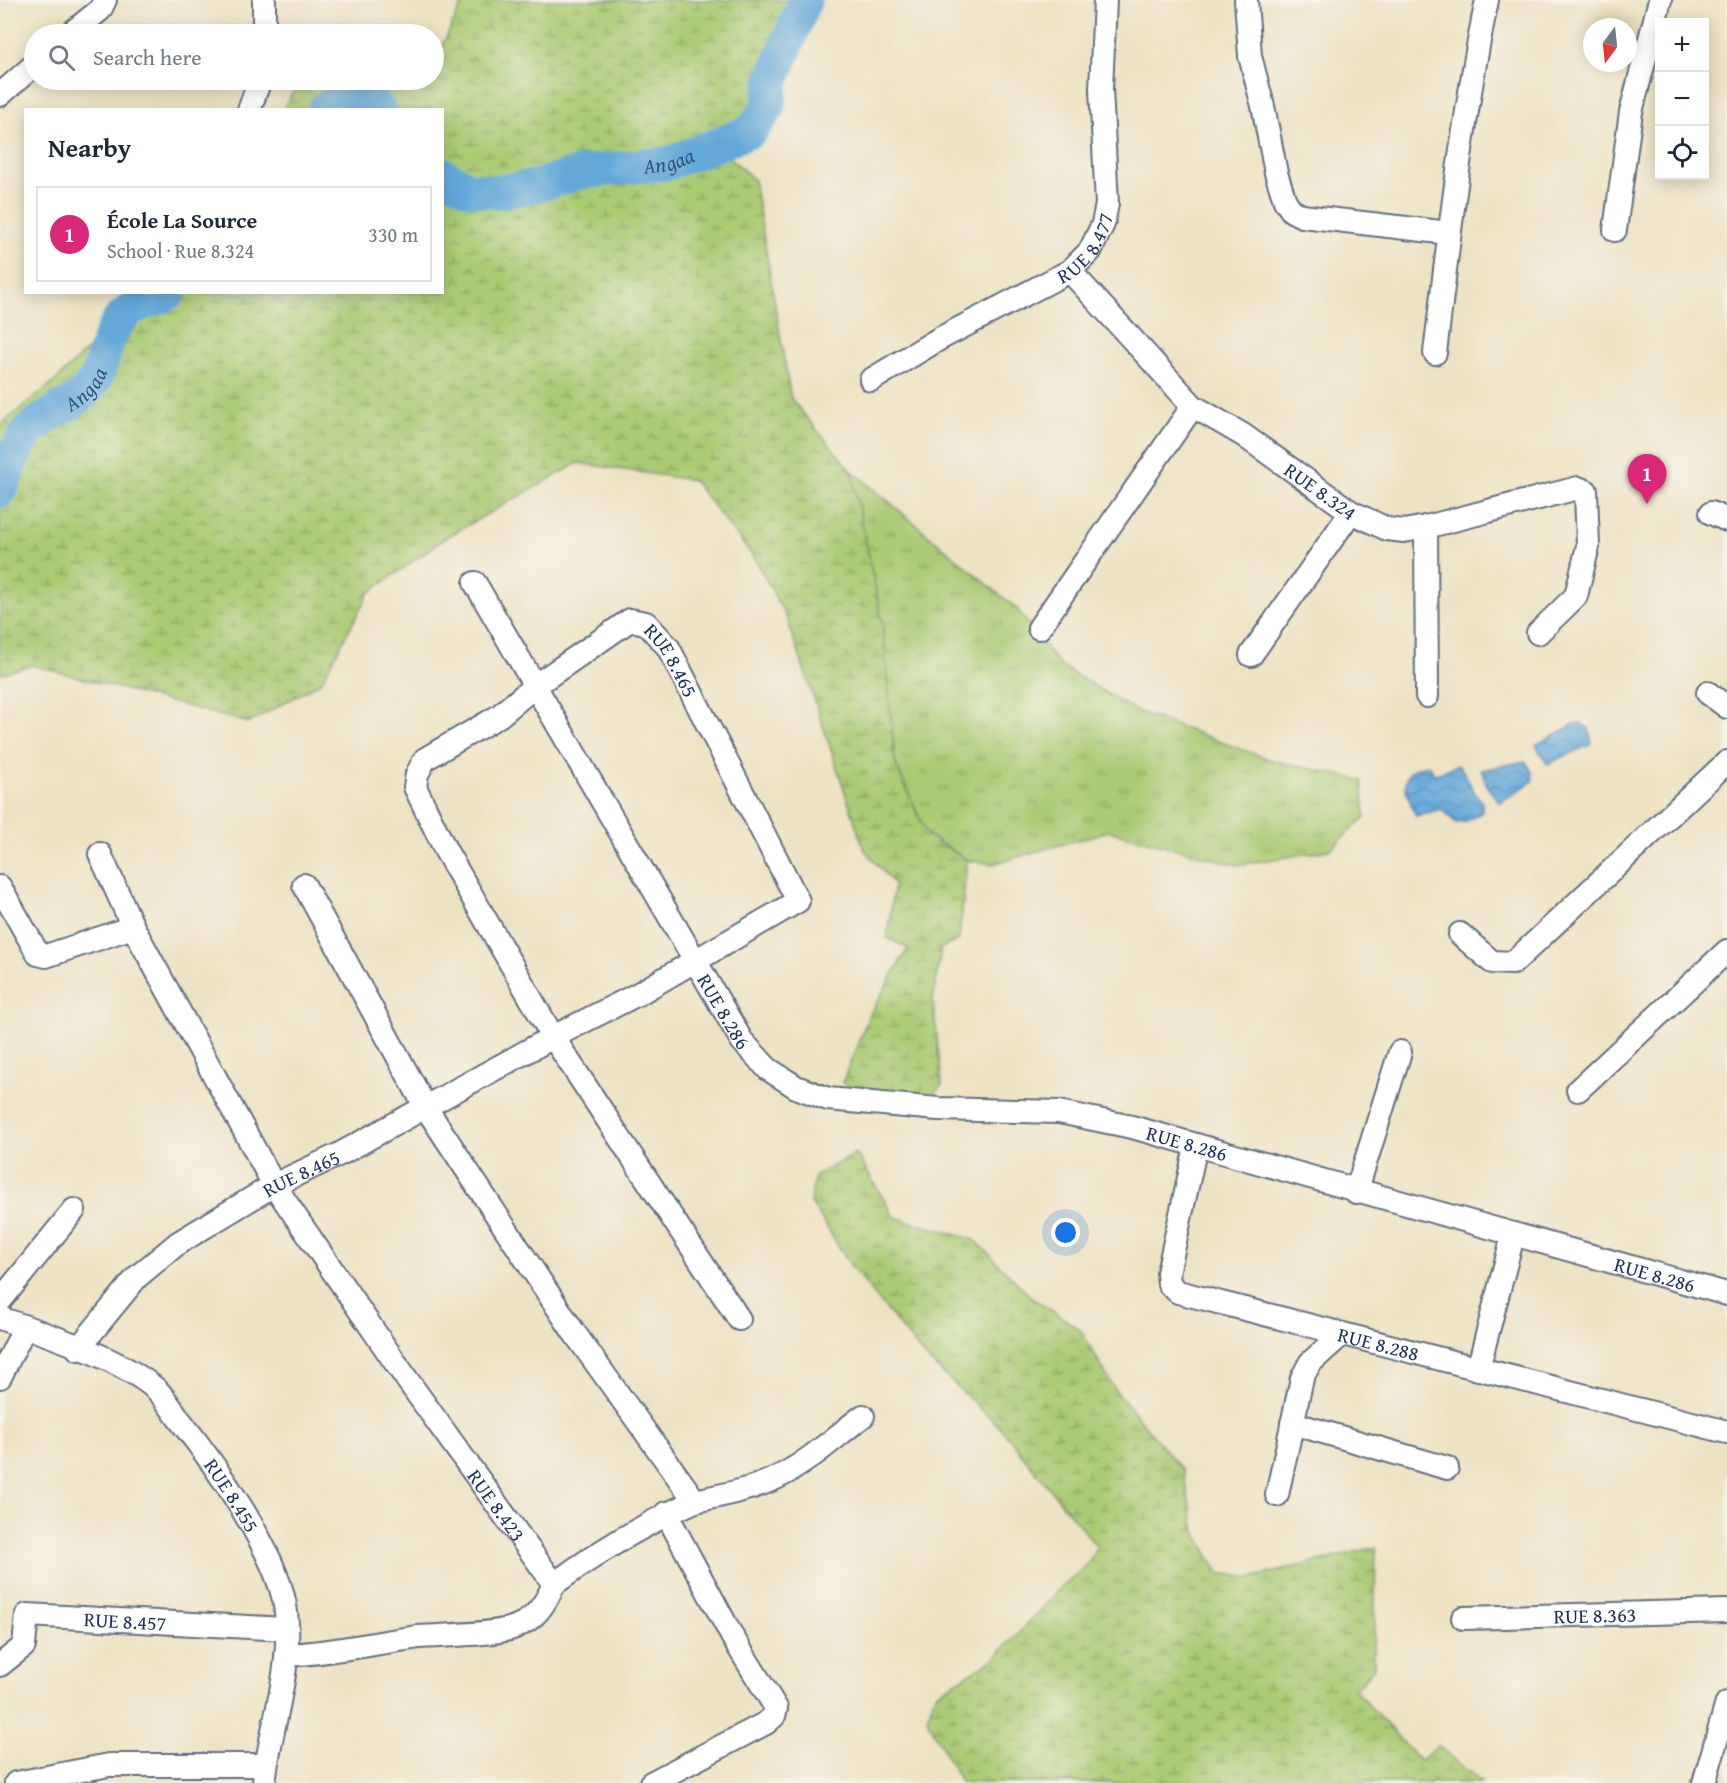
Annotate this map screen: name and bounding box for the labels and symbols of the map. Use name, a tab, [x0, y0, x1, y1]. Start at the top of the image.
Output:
north arrow	[1583, 18, 1637, 72]
water label: Angaa	[641, 139, 699, 181]
street label: RUE 8.477	[1051, 210, 1119, 290]
water label: Angaa	[57, 362, 115, 419]
pin: 1	[1628, 454, 1666, 504]
street label: RUE 8.324	[1279, 455, 1363, 526]
street label: RUE 8.465	[638, 616, 706, 702]
street label: RUE 8.286	[691, 968, 757, 1055]
street label: RUE 8.286	[1143, 1117, 1231, 1168]
street label: RUE 8.465	[256, 1142, 344, 1204]
your location	[1051, 1218, 1080, 1247]
street label: RUE 8.286	[1611, 1249, 1699, 1299]
street label: RUE 8.288	[1335, 1319, 1422, 1367]
street label: RUE 8.455	[198, 1452, 267, 1537]
street label: RUE 8.423	[461, 1463, 533, 1547]
street label: RUE 8.363	[1553, 1599, 1637, 1630]
street label: RUE 8.457	[83, 1604, 167, 1637]

